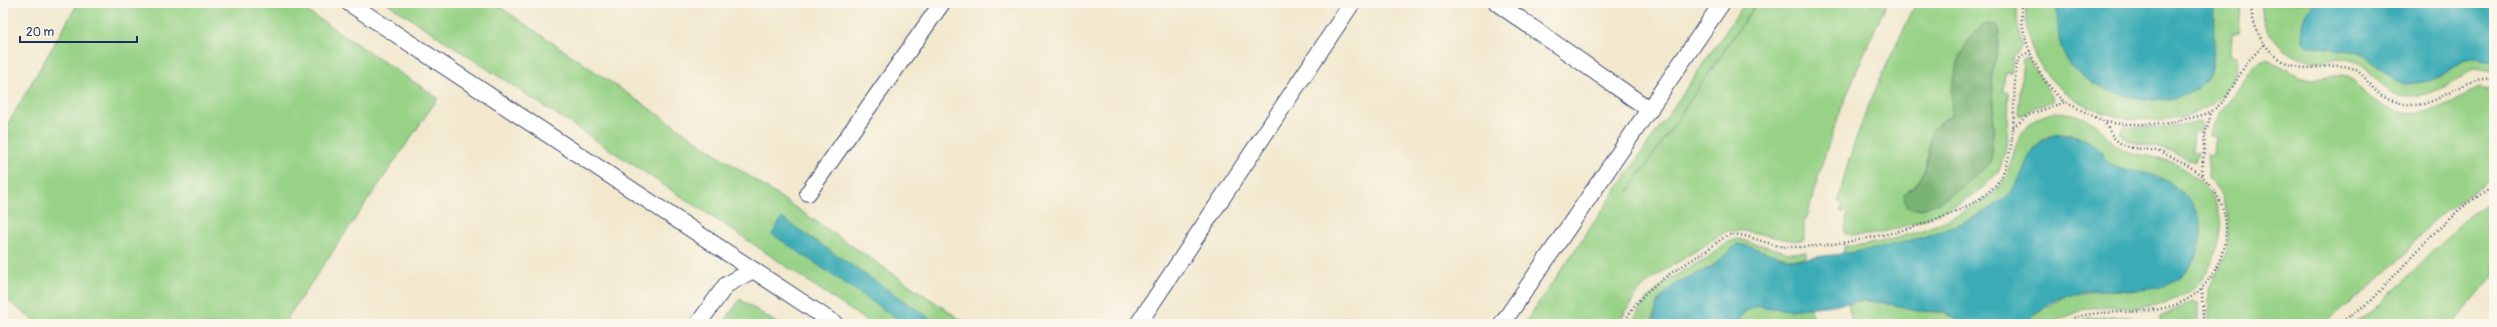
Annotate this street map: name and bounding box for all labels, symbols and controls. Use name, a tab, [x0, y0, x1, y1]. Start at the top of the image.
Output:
scale bar	[20, 18, 137, 44]
text: 20 m	[26, 25, 55, 40]

